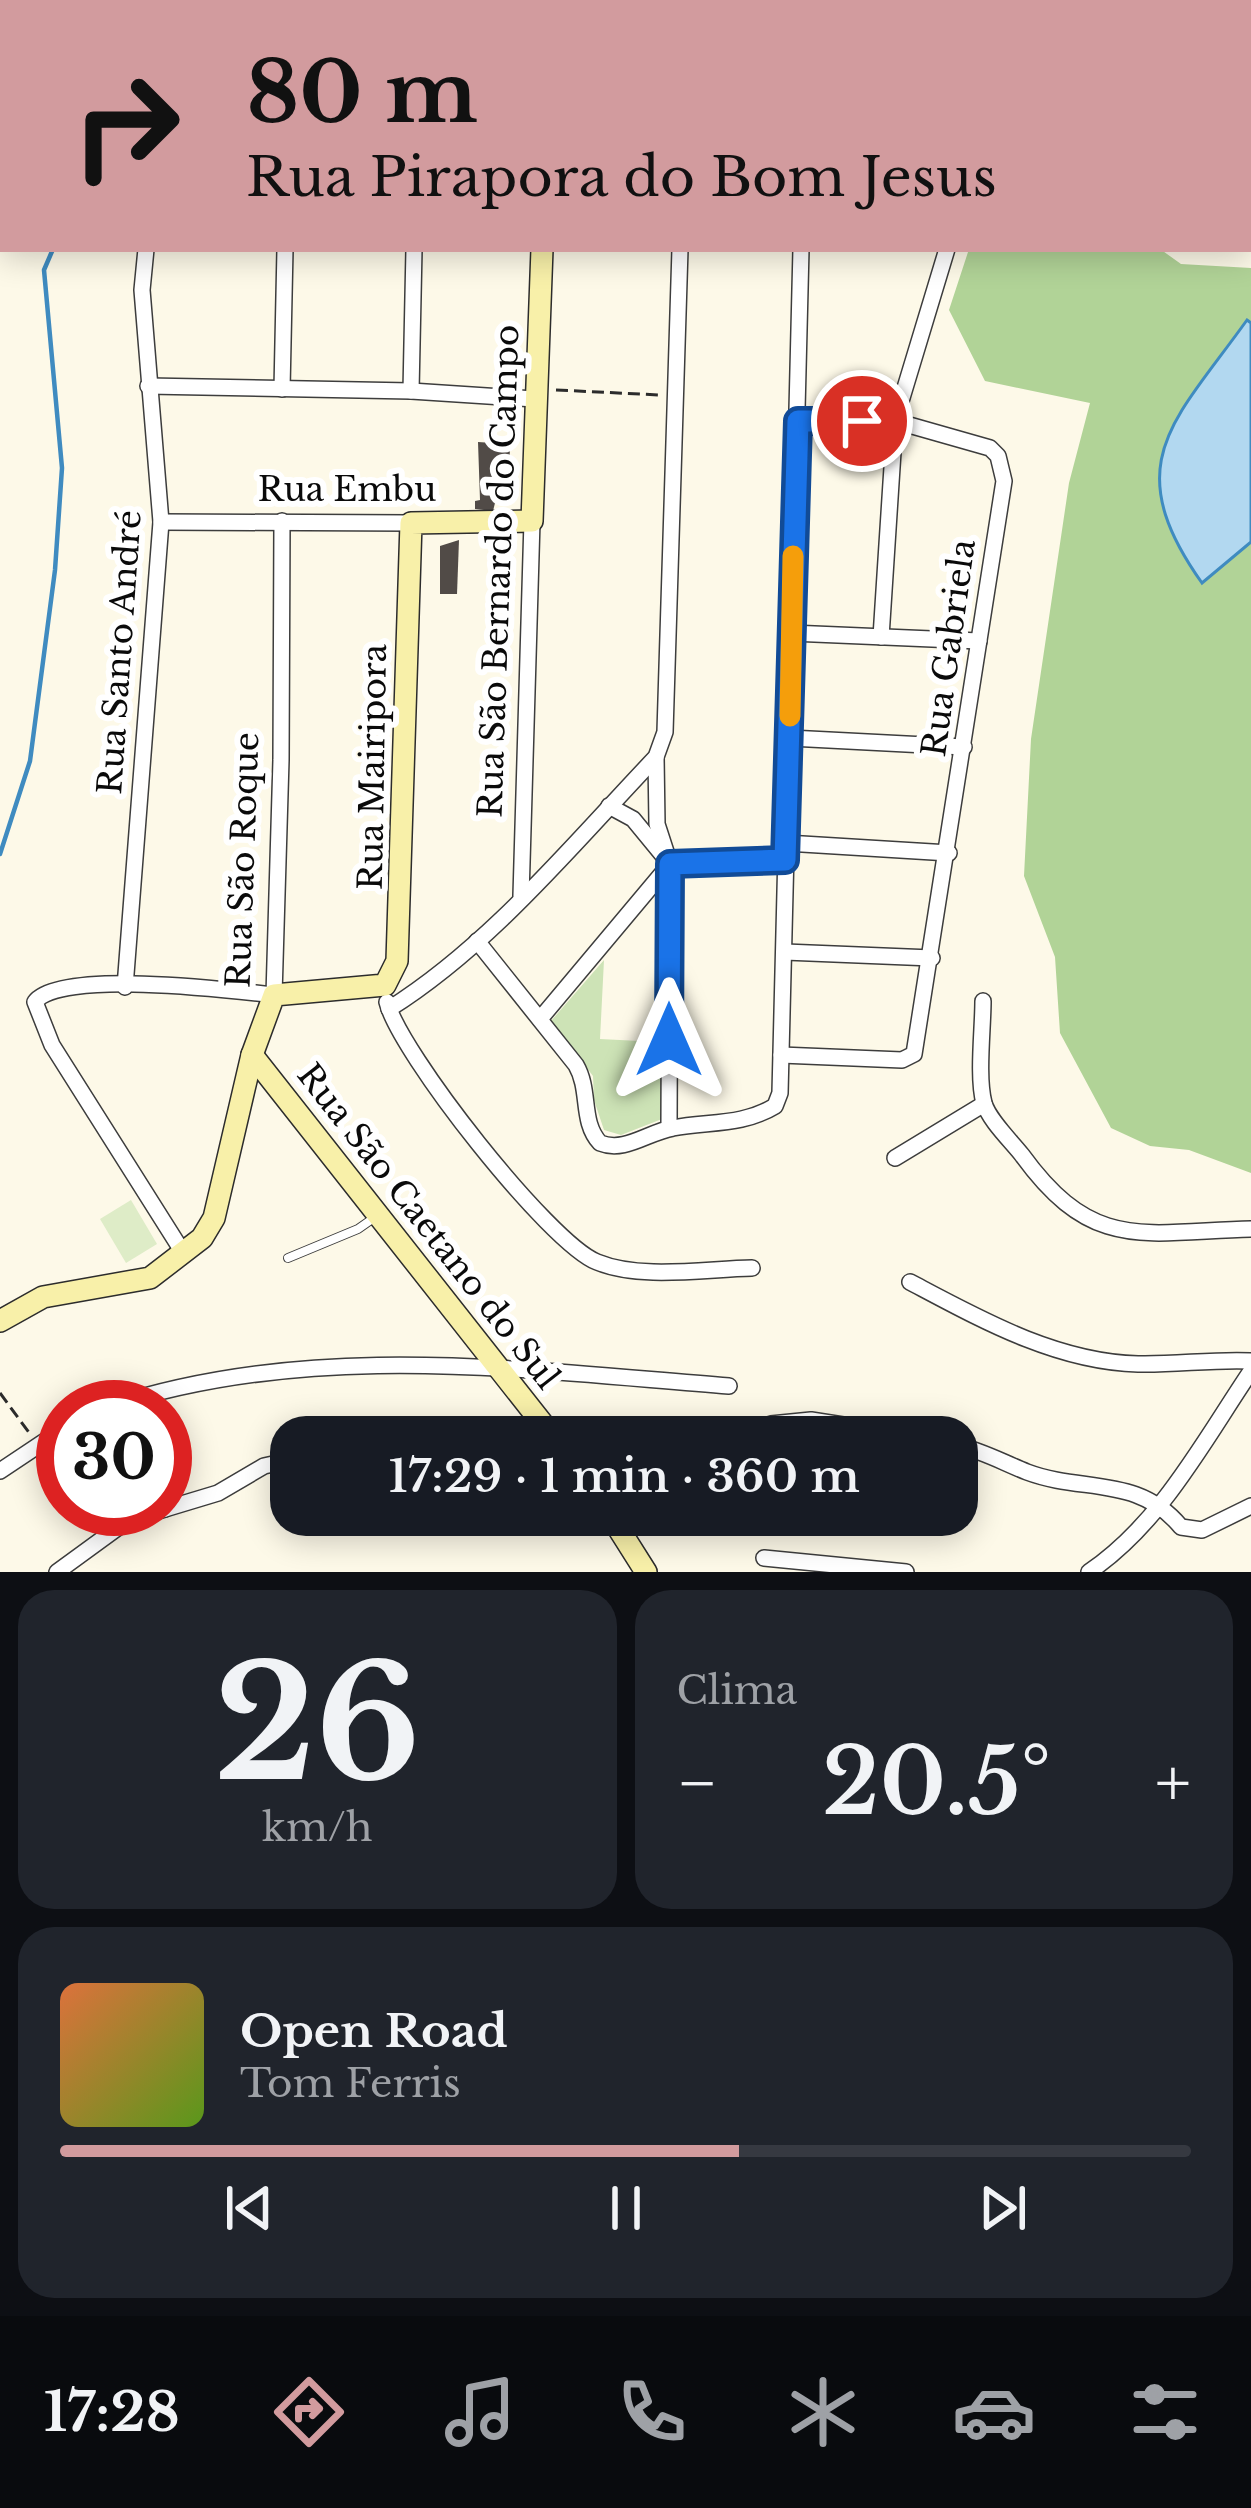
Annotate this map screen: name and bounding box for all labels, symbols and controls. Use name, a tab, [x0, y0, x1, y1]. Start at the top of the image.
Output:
text: 80 m	[246, 41, 478, 145]
icon: right	[48, 48, 204, 204]
text: Rua Pirapora do Bom Jesus	[246, 144, 997, 211]
street label: Rua São Bernardo do Campo	[469, 324, 528, 818]
pin	[811, 370, 913, 472]
icon: arrive	[829, 388, 895, 454]
street label: Rua Embu	[258, 469, 436, 510]
street label: Rua Santo André	[89, 509, 150, 796]
street label: Rua Gabriela	[913, 536, 984, 759]
street label: Rua Mairipora	[350, 643, 395, 890]
street label: Rua São Roque	[218, 731, 267, 989]
position arrow	[606, 977, 732, 1103]
street label: Rua São Caetano do Sul	[289, 1055, 568, 1397]
speed limit sign: 30	[36, 1380, 192, 1536]
text: 17:29 · 1 min · 360 m	[388, 1448, 860, 1504]
text: 26	[214, 1628, 421, 1821]
text: Clima	[677, 1666, 797, 1715]
text: 20.5°	[822, 1727, 1051, 1838]
text: −	[677, 1742, 718, 1824]
text: +	[1155, 1742, 1191, 1824]
text: km/h	[262, 1803, 373, 1852]
text: Open Road	[240, 2003, 508, 2059]
text: Tom Ferris	[240, 2059, 461, 2108]
icon: previous	[216, 2175, 282, 2241]
icon: pause	[593, 2175, 659, 2241]
icon: next	[970, 2175, 1036, 2241]
icon: directions	[267, 2370, 351, 2454]
icon: music	[438, 2370, 522, 2454]
icon: phone	[610, 2370, 694, 2454]
icon: climate	[781, 2370, 865, 2454]
icon: car	[952, 2370, 1036, 2454]
icon: filters	[1123, 2370, 1207, 2454]
text: 17:28	[44, 2379, 180, 2446]

